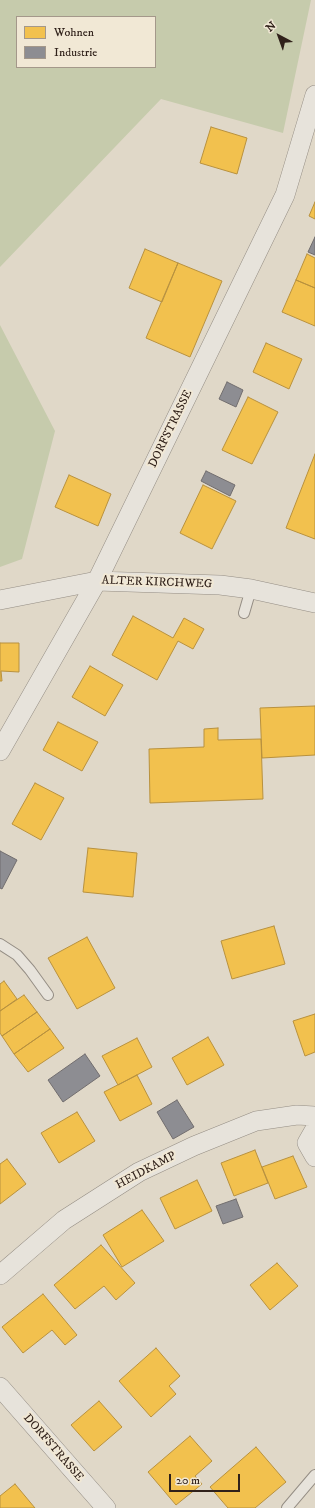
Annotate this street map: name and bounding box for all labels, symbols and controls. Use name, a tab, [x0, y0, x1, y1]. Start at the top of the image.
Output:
legend	[16, 16, 156, 68]
north arrow	[259, 16, 299, 56]
text: N	[263, 19, 279, 35]
text: Wohnen	[54, 25, 94, 40]
text: Industrie	[54, 45, 97, 60]
street label: DORFSTRASSE	[146, 388, 196, 470]
street label: ALTER KIRCHWEG	[101, 574, 213, 592]
street label: HEIDKAMP	[113, 1149, 179, 1193]
street label: DORFSTRASSE	[20, 1411, 86, 1485]
scale bar	[171, 1466, 242, 1492]
text: 20 m	[176, 1473, 200, 1488]

